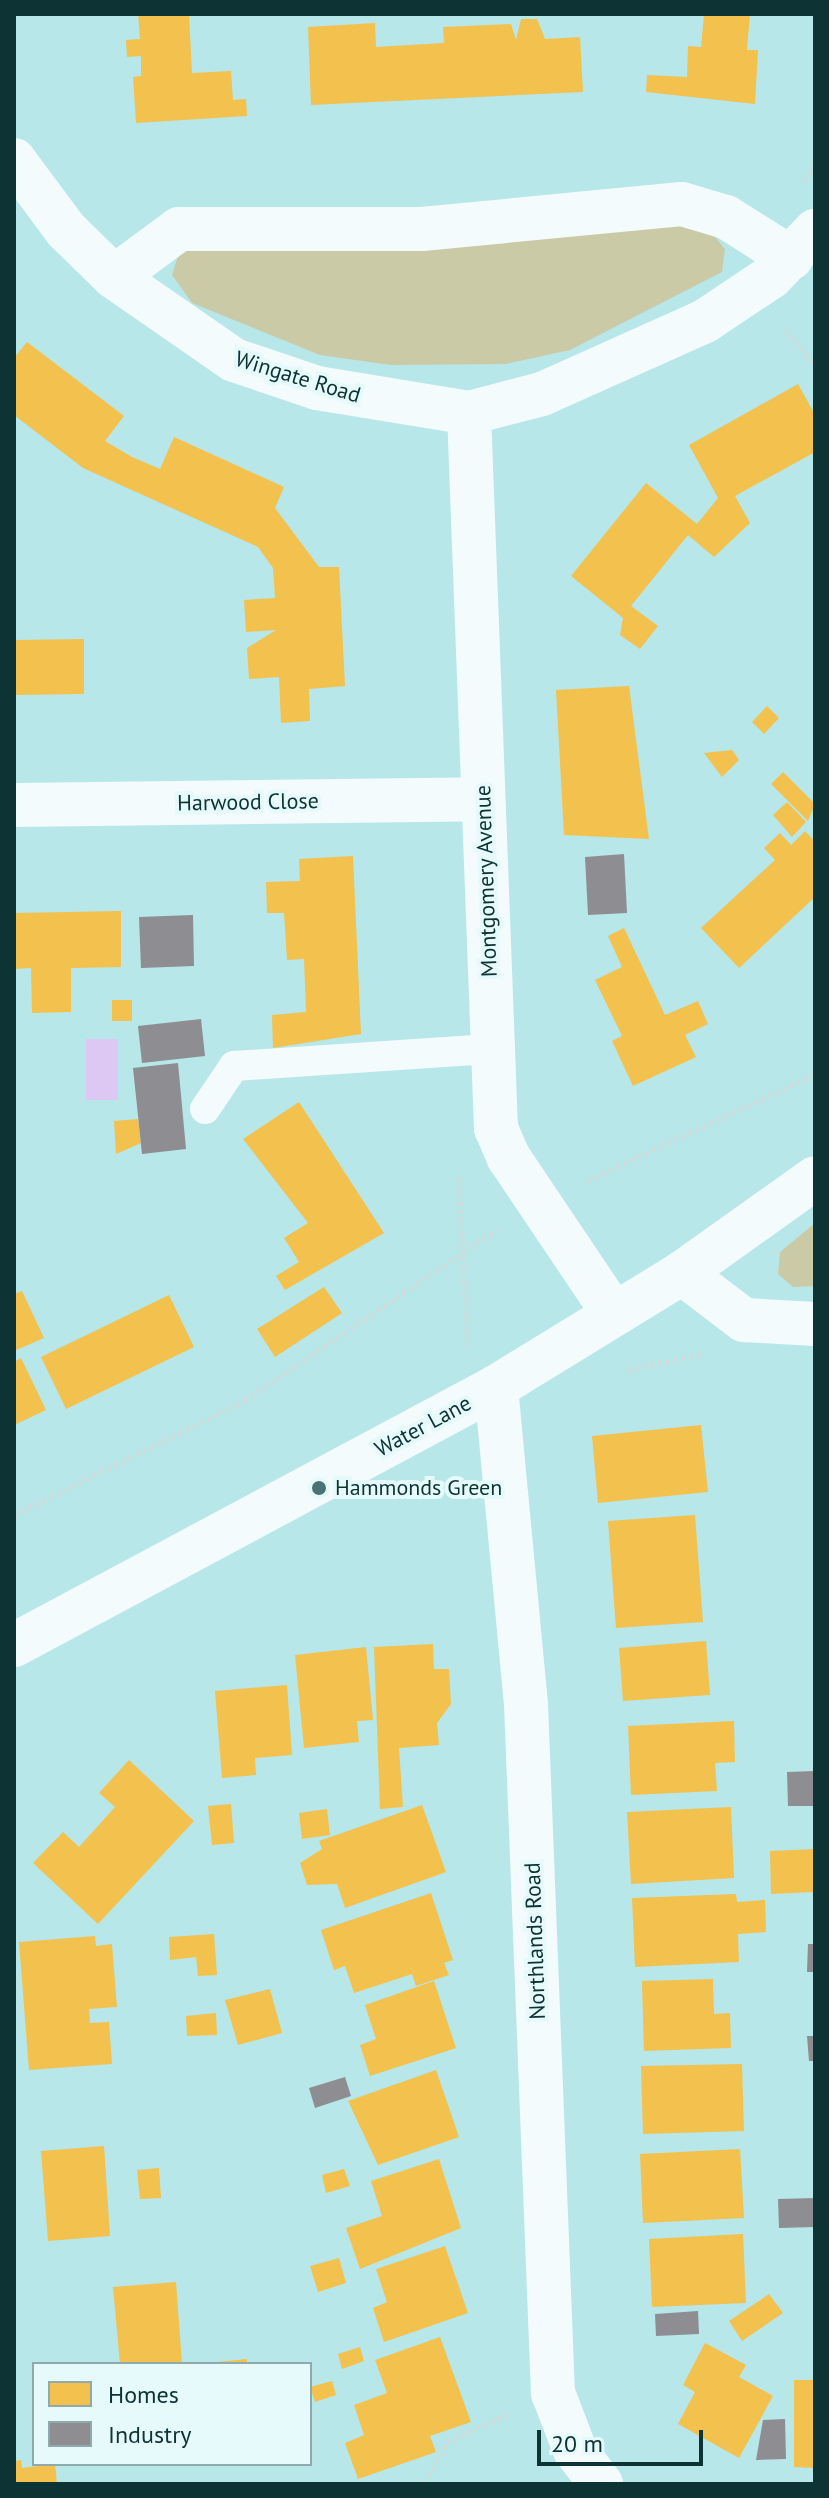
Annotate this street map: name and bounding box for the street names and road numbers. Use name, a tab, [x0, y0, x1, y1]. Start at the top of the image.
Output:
street label: Wingate Road	[232, 345, 364, 409]
street label: Montgomery Avenue	[469, 784, 503, 978]
street label: Harwood Close	[177, 788, 319, 816]
street label: Water Lane	[370, 1390, 476, 1462]
street label: Northlands Road	[519, 1862, 551, 2020]

